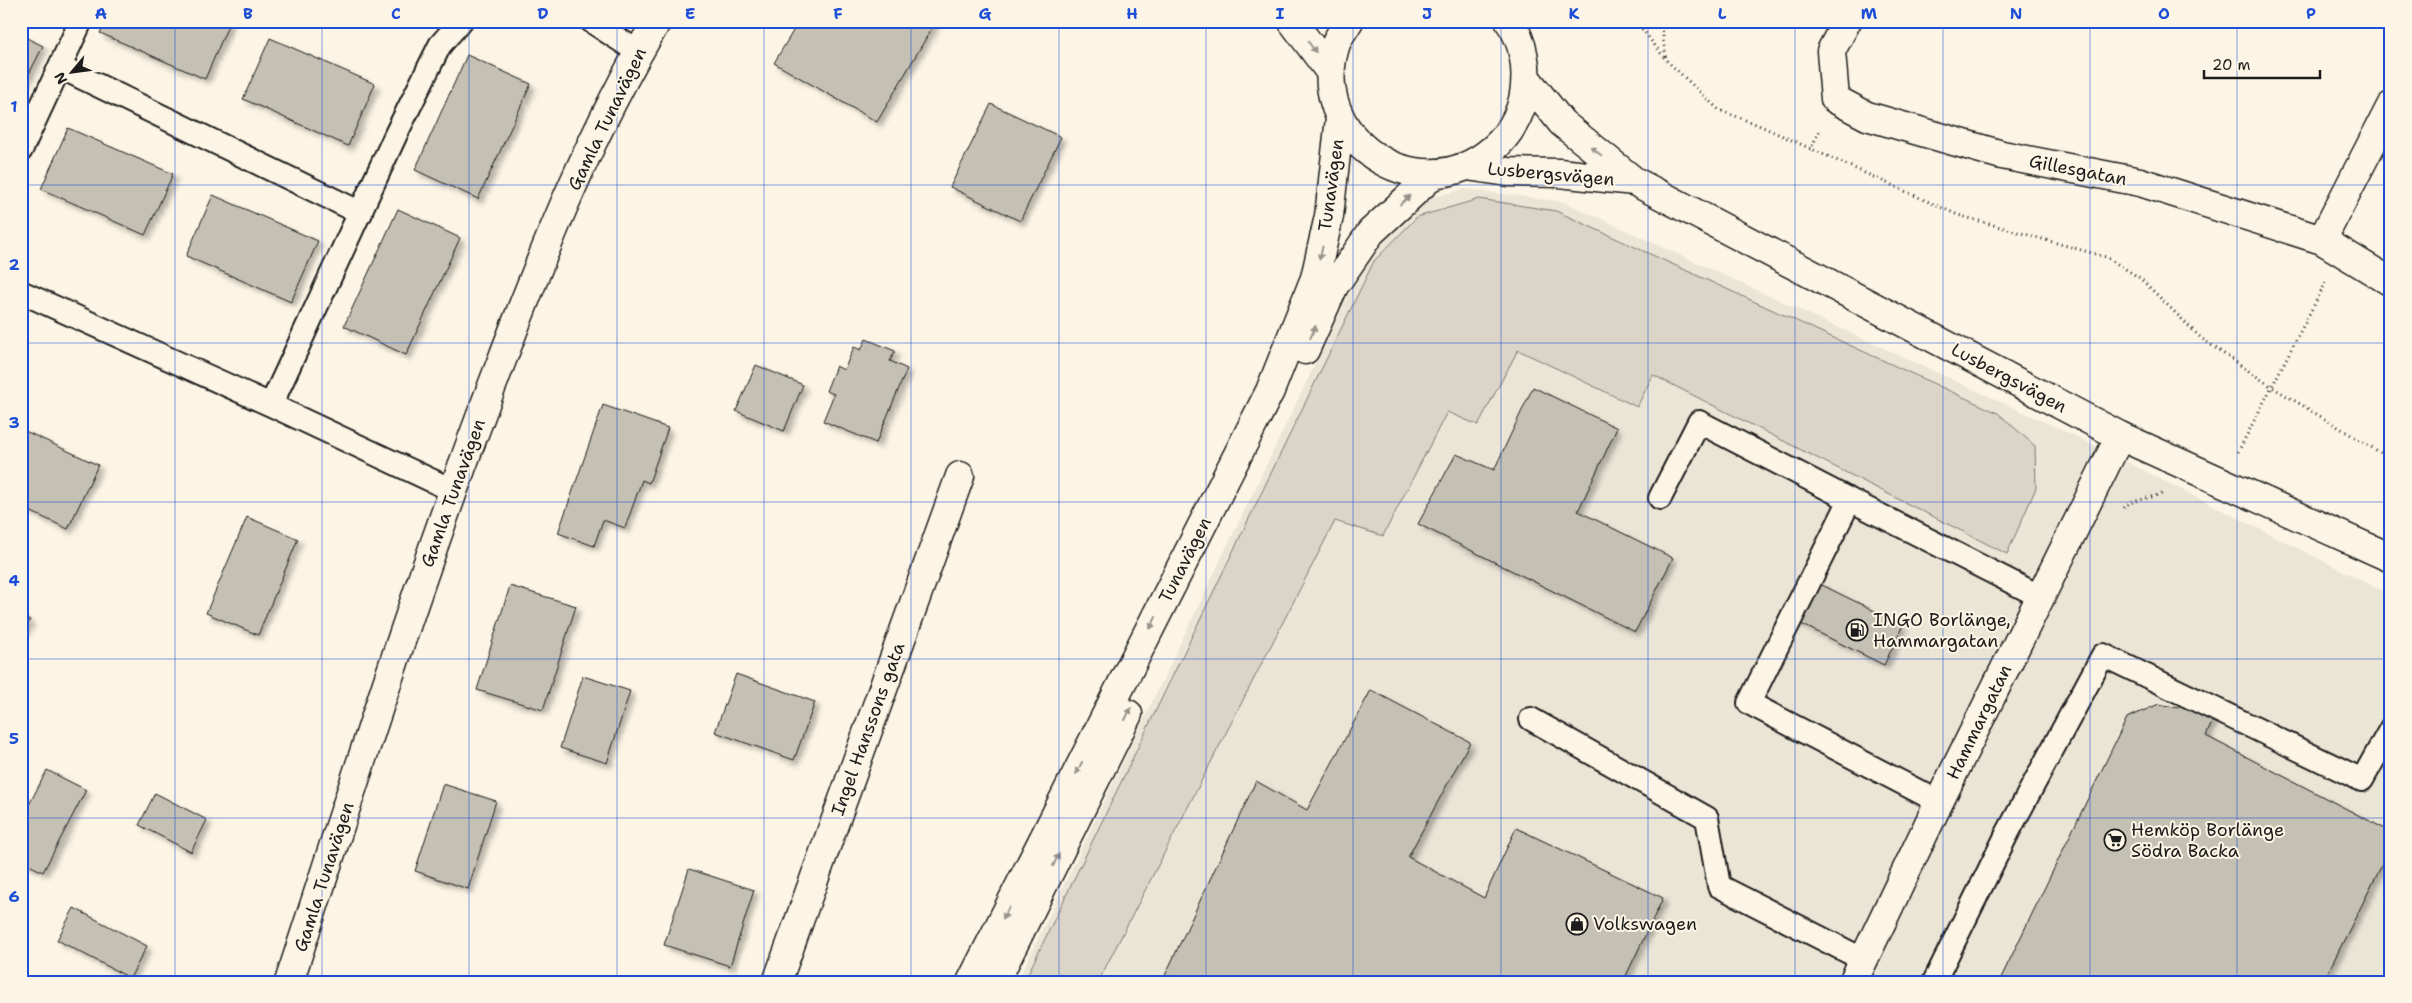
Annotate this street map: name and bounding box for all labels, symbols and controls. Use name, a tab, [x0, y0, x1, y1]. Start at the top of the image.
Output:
text: A	[95, 3, 107, 24]
text: B	[243, 3, 253, 24]
text: C	[391, 3, 401, 24]
text: D	[537, 3, 549, 24]
text: E	[685, 3, 695, 24]
text: F	[833, 3, 843, 24]
text: G	[979, 3, 992, 24]
text: H	[1126, 3, 1138, 24]
text: I	[1276, 3, 1285, 24]
text: J	[1422, 3, 1432, 24]
text: K	[1569, 3, 1580, 24]
text: L	[1718, 3, 1727, 24]
text: M	[1861, 3, 1878, 24]
text: N	[2010, 3, 2022, 24]
text: O	[2158, 3, 2170, 24]
text: P	[2306, 3, 2316, 24]
one-way arrow	[1306, 40, 1317, 53]
street label: Gamla Tunavägen	[562, 44, 652, 194]
north arrow	[48, 48, 98, 98]
scale bar	[2204, 48, 2321, 80]
text: 20 m	[2212, 55, 2251, 75]
text: N	[50, 69, 71, 88]
text: 1	[10, 96, 18, 117]
street label: Tunavägen	[1313, 137, 1349, 233]
one-way arrow	[1590, 145, 1603, 156]
street label: Gillesgatan	[2027, 149, 2129, 191]
street label: Lusbergsvägen	[1486, 156, 1616, 192]
one-way arrow	[1399, 194, 1411, 206]
one-way arrow	[1317, 245, 1325, 260]
text: 2	[8, 254, 20, 275]
one-way arrow	[1310, 325, 1318, 339]
street label: Lusbergsvägen	[1947, 337, 2071, 419]
text: 3	[8, 412, 20, 433]
street label: Gamla Tunavägen	[415, 416, 491, 570]
street label: Tunavägen	[1153, 513, 1217, 607]
text: 4	[8, 570, 20, 591]
place label: INGO Borlänge, Hammargatan	[1873, 608, 2011, 653]
one-way arrow	[1149, 616, 1157, 630]
fuel station icon: INGO Borlänge, Hammargatan	[1845, 618, 1869, 642]
street label: Ingel Hanssons gata	[826, 639, 910, 819]
street label: Hammargatan	[1941, 660, 2017, 784]
one-way arrow	[1124, 707, 1132, 721]
text: 5	[9, 728, 19, 749]
one-way arrow	[1075, 761, 1083, 775]
street label: Gamla Tunavägen	[288, 799, 360, 955]
place label: Hemköp Borlänge Södra Backa	[2131, 818, 2284, 863]
supermarket icon: Hemköp Borlänge Södra Backa	[2103, 828, 2127, 852]
one-way arrow	[1051, 852, 1060, 867]
text: 6	[8, 886, 20, 907]
one-way arrow	[1002, 906, 1010, 920]
shop icon: Volkswagen	[1565, 912, 1589, 936]
place label: Volkswagen	[1593, 912, 1697, 936]

